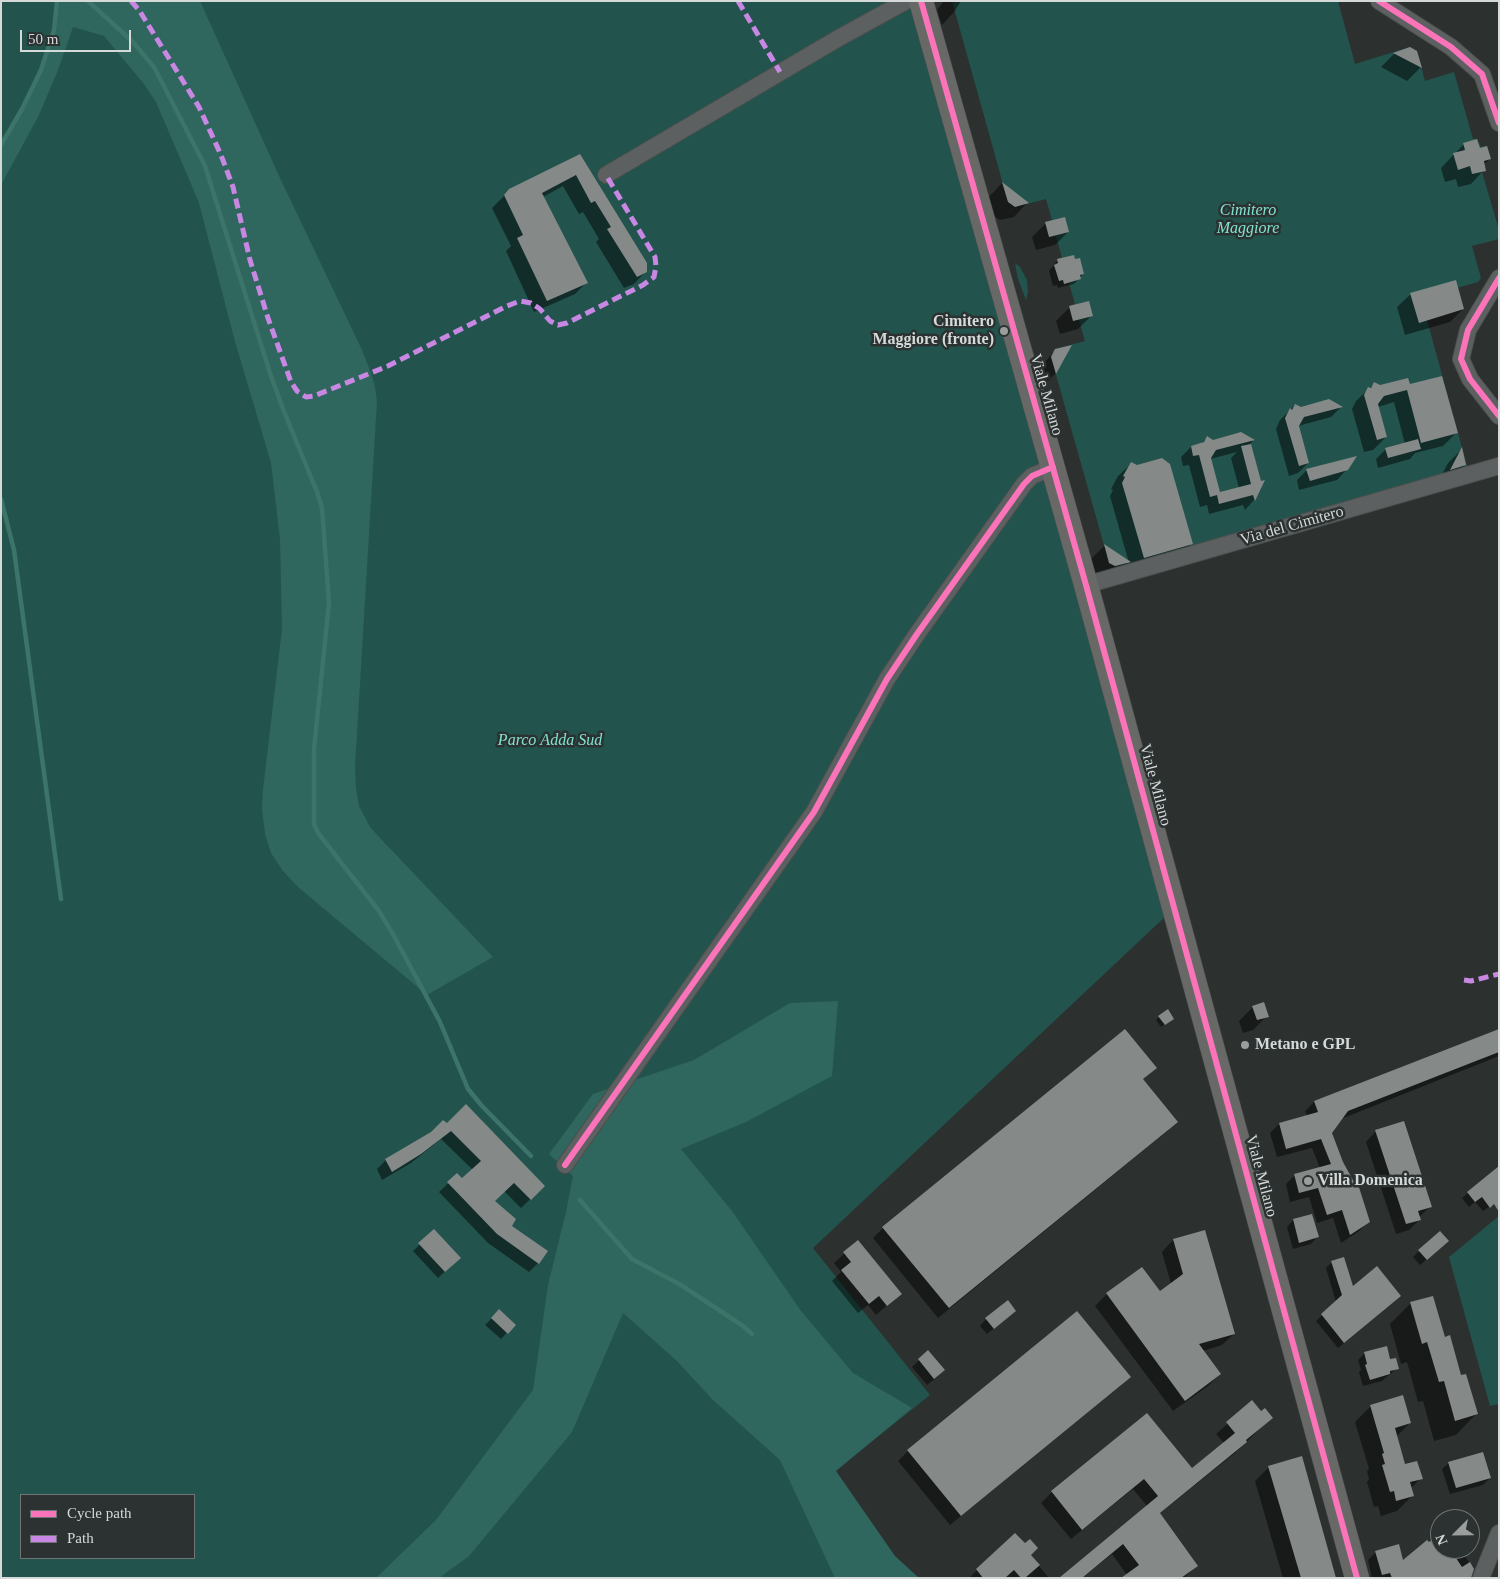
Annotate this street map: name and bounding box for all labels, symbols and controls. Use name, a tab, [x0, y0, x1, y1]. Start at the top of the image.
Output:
scale bar	[22, 20, 134, 52]
text: 50 m	[28, 31, 58, 47]
park label: Cimitero Maggiore	[1217, 201, 1279, 239]
place label: Cimitero Maggiore (fronte)	[872, 312, 994, 350]
marker: Cimitero Maggiore (fronte)	[998, 325, 1010, 337]
street label: Viale Milano	[1025, 352, 1067, 438]
street label: Via del Cimitero	[1238, 502, 1346, 550]
park label: Parco Adda Sud	[498, 731, 602, 751]
street label: Viale Milano	[1135, 742, 1175, 828]
place label: Metano e GPL	[1255, 1035, 1355, 1055]
marker: Metano e GPL	[1239, 1039, 1251, 1051]
street label: Viale Milano	[1241, 1133, 1281, 1219]
place label: Villa Domenica	[1318, 1171, 1423, 1191]
marker: Villa Domenica	[1302, 1175, 1314, 1187]
legend	[20, 1494, 195, 1559]
text: Cycle path	[67, 1505, 132, 1521]
north arrow	[1430, 1509, 1480, 1559]
text: Path	[67, 1530, 94, 1546]
text: N	[1433, 1532, 1451, 1547]

